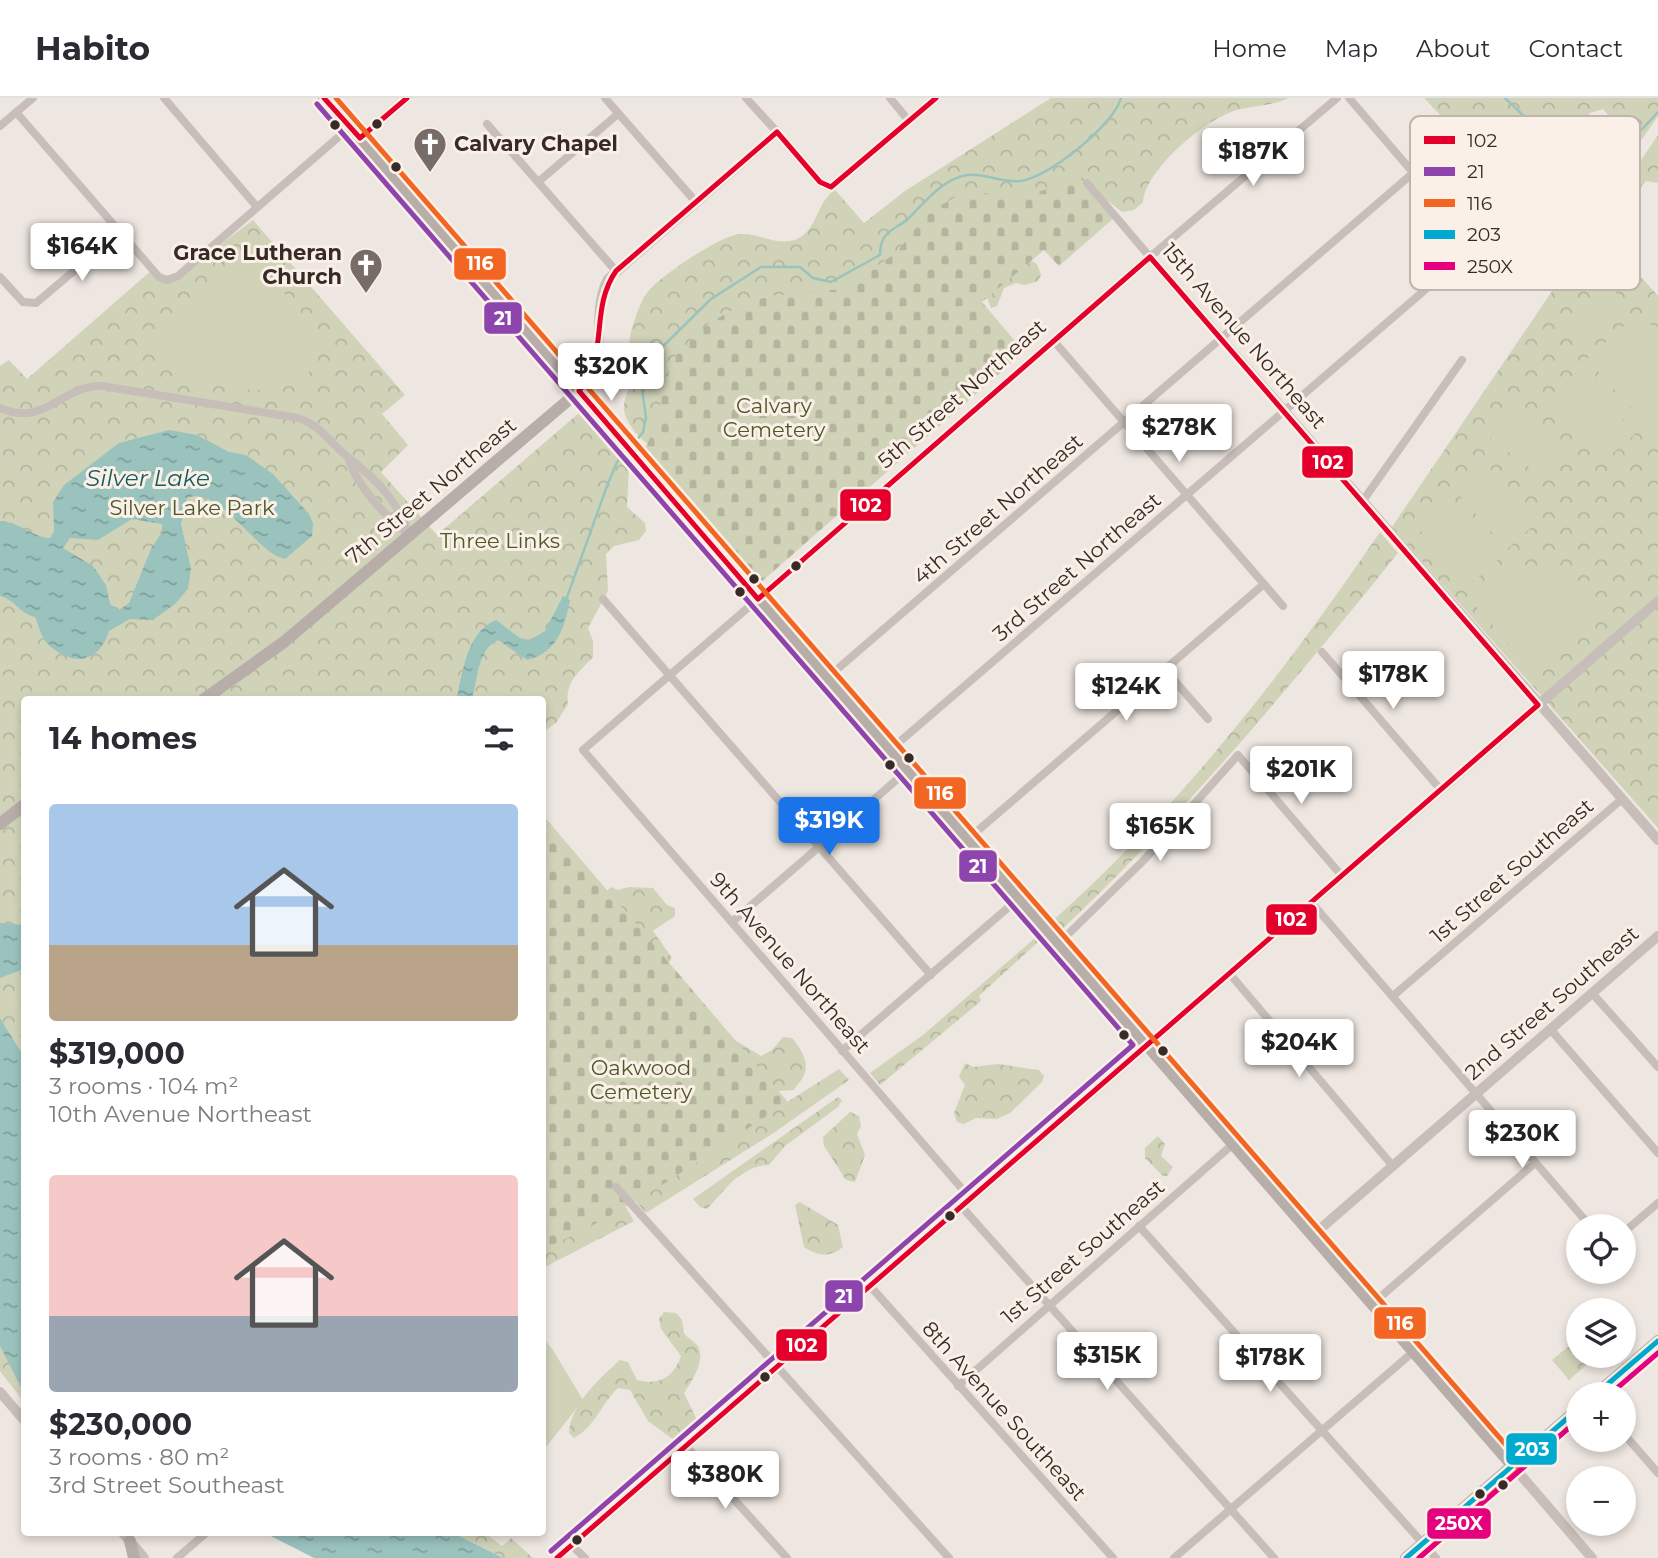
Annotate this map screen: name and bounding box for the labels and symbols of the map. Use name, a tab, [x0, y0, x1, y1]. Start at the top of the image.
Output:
legend	[1410, 116, 1640, 290]
unlabelled marker	[370, 117, 384, 131]
unlabelled marker	[328, 118, 342, 132]
church icon: Calvary Chapel	[411, 125, 449, 174]
pin: $187K	[1204, 129, 1302, 188]
text: 102	[1467, 129, 1497, 152]
place label: Calvary Chapel	[454, 131, 618, 156]
unlabelled marker	[389, 160, 403, 174]
text: 21	[1467, 160, 1485, 183]
text: 116	[1467, 192, 1492, 215]
pin: $164K	[33, 223, 131, 283]
text: 203	[1467, 223, 1501, 246]
street label: 15th Avenue Northeast	[1157, 238, 1332, 434]
place label: Grace Lutheran Church	[173, 240, 342, 289]
church icon: Grace Lutheran Church	[347, 246, 385, 295]
line badge: 116	[453, 247, 507, 281]
text: 116	[467, 252, 494, 275]
text: 250X	[1467, 255, 1514, 278]
line badge: 21	[483, 301, 523, 335]
text: 21	[494, 307, 512, 330]
street label: 5th Street Northeast	[873, 314, 1051, 473]
pin: $320K	[562, 344, 660, 403]
park label: Calvary Cemetery	[723, 393, 826, 442]
pin: $278K	[1130, 404, 1228, 464]
street label: 7th Street Northeast	[340, 412, 521, 569]
street label: 4th Street Northeast	[908, 428, 1088, 589]
line badge: 102	[1301, 445, 1354, 479]
text: 102	[1312, 451, 1344, 474]
water label: Silver Lake	[86, 464, 210, 492]
street label: 3rd Street Northeast	[988, 487, 1166, 646]
line badge: 102	[839, 488, 892, 522]
text: 102	[850, 494, 882, 517]
park label: Silver Lake Park	[110, 495, 275, 520]
park label: Three Links	[440, 528, 560, 553]
unlabelled marker	[789, 559, 803, 573]
unlabelled marker	[747, 572, 761, 586]
unlabelled marker	[733, 585, 747, 599]
pin: $178K	[1344, 652, 1442, 711]
pin: $124K	[1077, 664, 1175, 723]
pin: $201K	[1252, 746, 1350, 806]
unlabelled marker	[902, 751, 916, 765]
unlabelled marker	[883, 758, 897, 772]
line badge: 116	[913, 776, 967, 810]
text: 116	[927, 782, 954, 805]
street label: 1st Street Southeast	[1425, 793, 1598, 948]
pin: $319K	[780, 798, 878, 857]
pin: $165K	[1111, 804, 1209, 863]
line badge: 21	[958, 849, 998, 883]
text: 21	[969, 855, 987, 878]
street label: 9th Avenue Northeast	[705, 867, 876, 1058]
line badge: 102	[1265, 903, 1318, 936]
text: 102	[1275, 908, 1307, 931]
street label: 2nd Street Southeast	[1460, 921, 1643, 1085]
pin: $204K	[1250, 1020, 1348, 1079]
unlabelled marker	[1117, 1028, 1131, 1042]
unlabelled marker	[1156, 1044, 1170, 1058]
park label: Oakwood Cemetery	[590, 1055, 693, 1104]
pin: $230K	[1473, 1110, 1571, 1170]
street label: 1st Street Southeast	[996, 1174, 1169, 1329]
unlabelled marker	[943, 1209, 957, 1223]
line badge: 21	[824, 1279, 864, 1313]
text: 21	[835, 1285, 853, 1308]
line badge: 116	[1373, 1306, 1427, 1340]
text: 116	[1387, 1312, 1414, 1335]
street label: 8th Avenue Southeast	[917, 1316, 1092, 1506]
line badge: 102	[775, 1328, 828, 1362]
pin: $315K	[1058, 1332, 1156, 1392]
text: 102	[786, 1334, 818, 1357]
pin: $178K	[1221, 1334, 1319, 1394]
unlabelled marker	[758, 1370, 772, 1384]
line badge: 203	[1505, 1432, 1558, 1466]
text: 203	[1514, 1438, 1550, 1461]
pin: $380K	[676, 1452, 774, 1511]
unlabelled marker	[1496, 1478, 1510, 1492]
unlabelled marker	[1473, 1487, 1487, 1501]
line badge: 250X	[1426, 1507, 1492, 1540]
text: 250X	[1435, 1512, 1484, 1535]
unlabelled marker	[570, 1533, 584, 1547]

